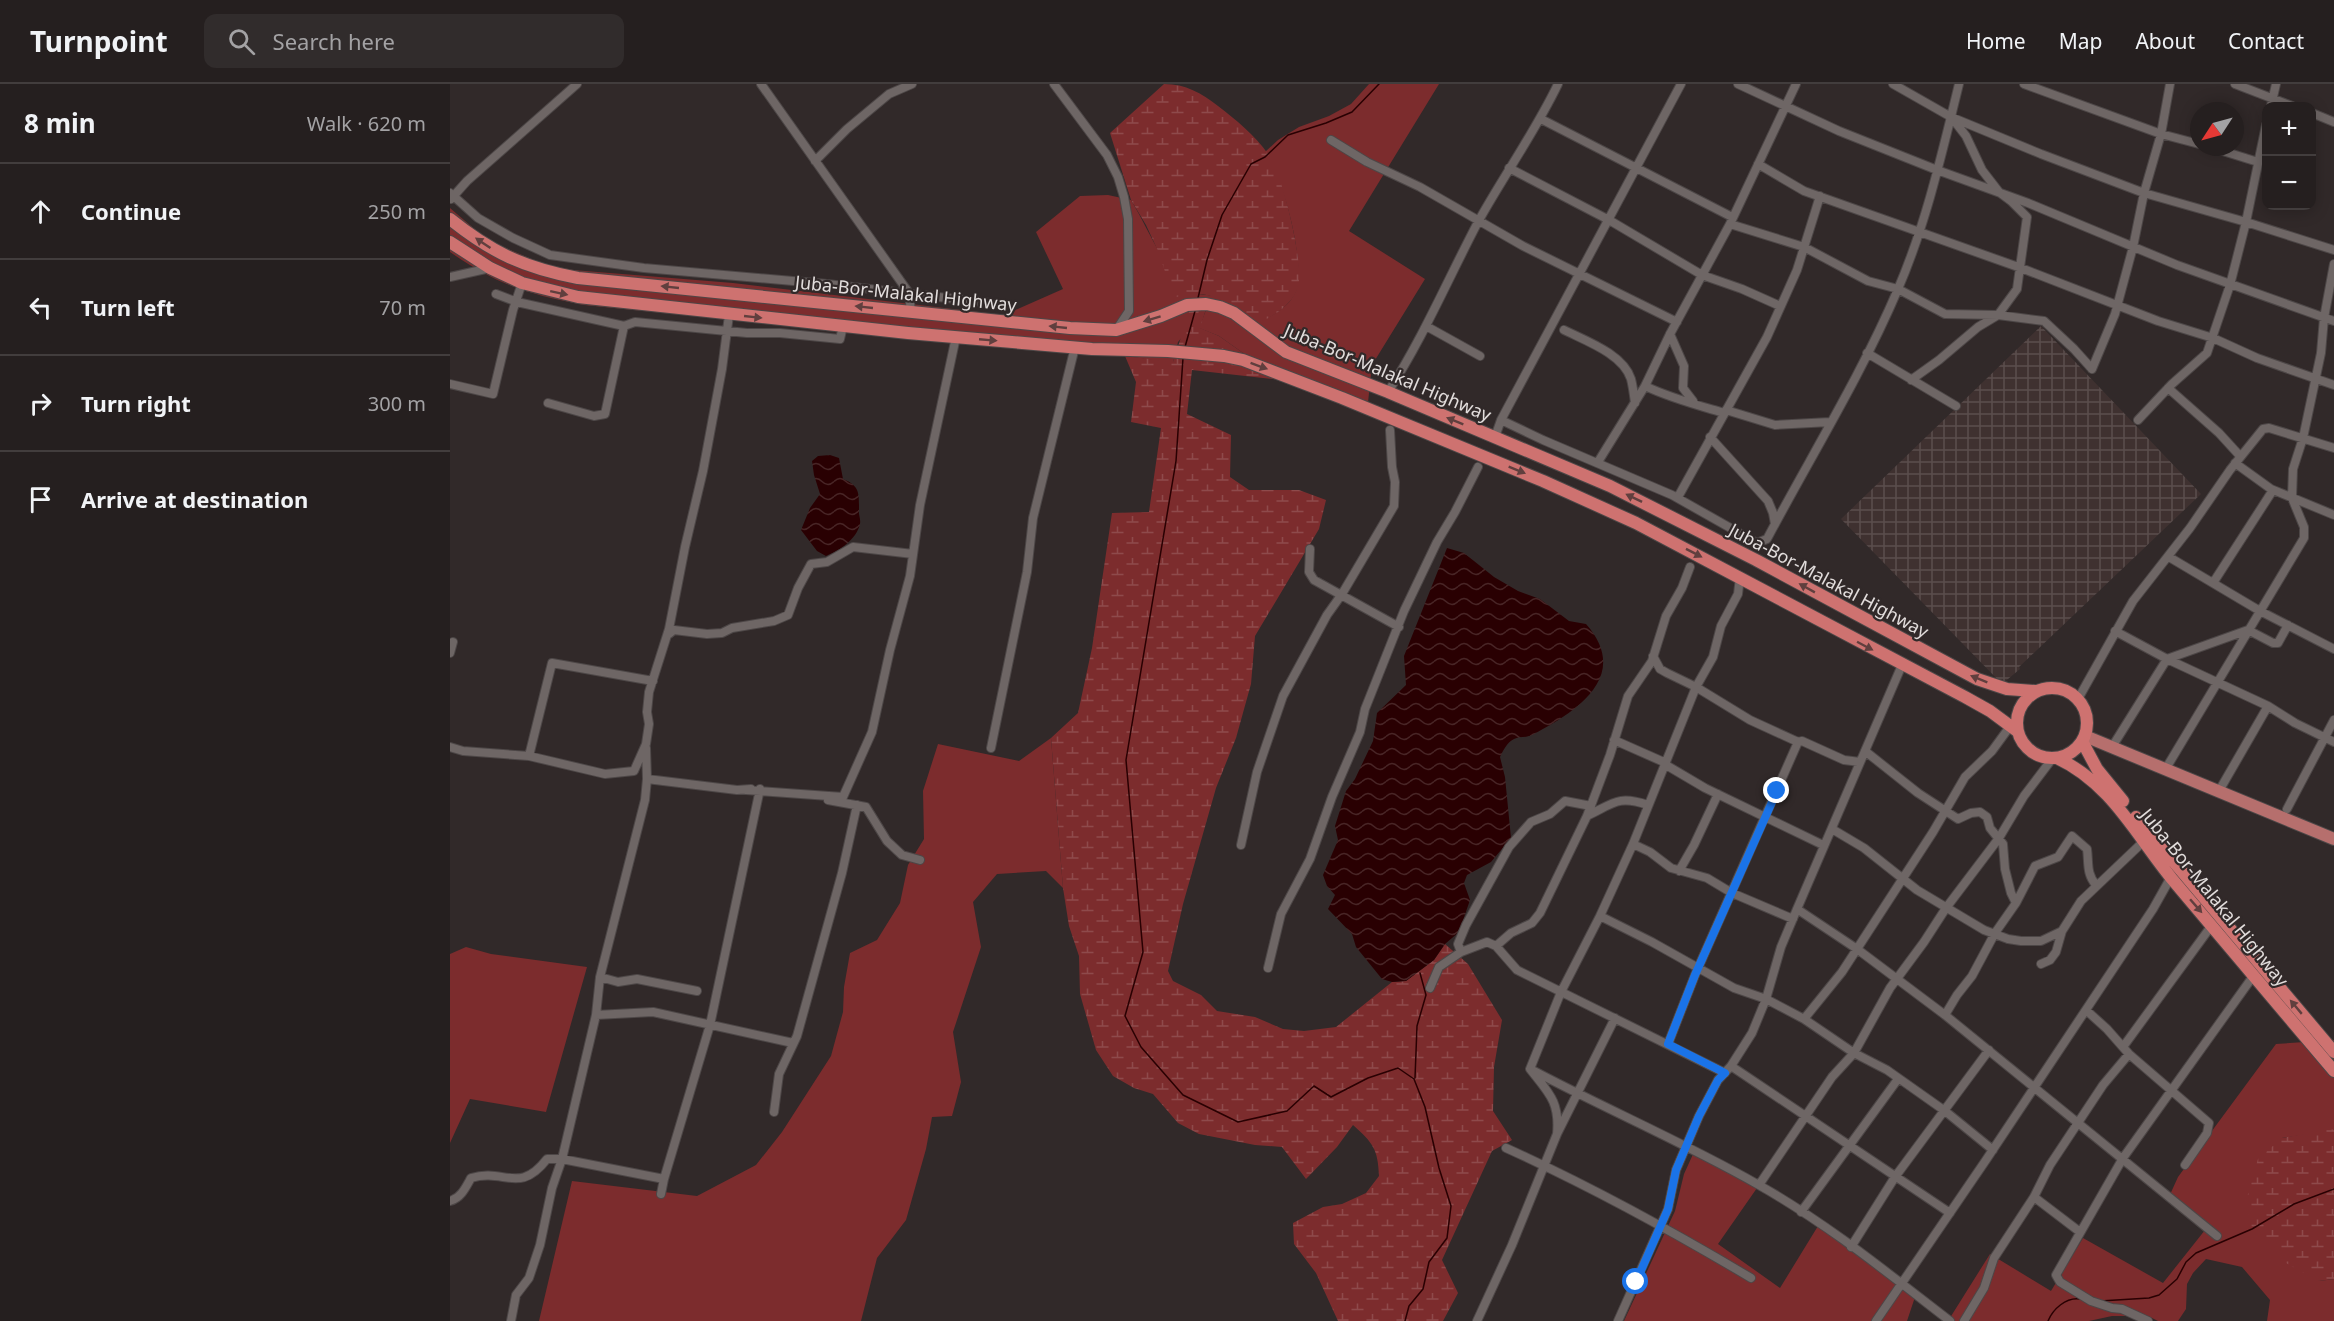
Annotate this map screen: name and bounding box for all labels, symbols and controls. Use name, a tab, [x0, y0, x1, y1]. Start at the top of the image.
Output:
search box	[204, 14, 624, 68]
text: Turnpoint	[30, 22, 168, 60]
icon: search	[225, 25, 258, 58]
text: Search here	[273, 26, 395, 56]
text: Home	[1966, 27, 2026, 55]
text: Map	[2059, 27, 2102, 55]
text: About	[2135, 27, 2195, 55]
text: Contact	[2228, 27, 2304, 55]
north arrow	[2190, 102, 2244, 156]
map controls	[2262, 102, 2316, 210]
button: +	[2262, 102, 2316, 156]
text: 8 min	[24, 105, 96, 141]
text: Walk · 620 m	[307, 110, 426, 137]
button: −	[2262, 156, 2316, 210]
icon: ahead	[24, 195, 57, 228]
text: Continue	[81, 196, 181, 226]
text: 250 m	[368, 198, 426, 225]
one-way arrow	[475, 237, 491, 249]
street label: Juba-Bor-Malakal Highway	[792, 269, 1019, 317]
one-way arrow	[660, 282, 679, 292]
one-way arrow	[550, 288, 568, 298]
icon: left	[24, 291, 57, 324]
text: Turn left	[81, 292, 175, 322]
text: 70 m	[379, 294, 426, 321]
one-way arrow	[854, 302, 873, 312]
one-way arrow	[743, 312, 762, 322]
one-way arrow	[1143, 315, 1161, 324]
street label: Juba-Bor-Malakal Highway	[1279, 317, 1496, 427]
one-way arrow	[1048, 322, 1067, 332]
one-way arrow	[979, 335, 998, 345]
one-way arrow	[1250, 361, 1268, 371]
icon: right	[24, 387, 57, 420]
text: Turn right	[81, 388, 191, 418]
text: 300 m	[368, 390, 426, 417]
one-way arrow	[1445, 416, 1463, 426]
one-way arrow	[1509, 465, 1527, 475]
icon: arrive	[24, 483, 57, 516]
text: Arrive at destination	[81, 484, 308, 514]
one-way arrow	[1625, 493, 1642, 502]
street label: Juba-Bor-Malakal Highway	[1723, 516, 1934, 643]
one-way arrow	[1685, 548, 1702, 558]
one-way arrow	[1798, 583, 1815, 593]
one-way arrow	[1857, 641, 1874, 651]
one-way arrow	[1970, 674, 1988, 683]
route end	[1763, 777, 1789, 803]
street label: Juba-Bor-Malakal Highway	[2134, 801, 2295, 992]
one-way arrow	[2189, 899, 2203, 914]
one-way arrow	[2290, 999, 2303, 1015]
route start	[1622, 1268, 1648, 1294]

